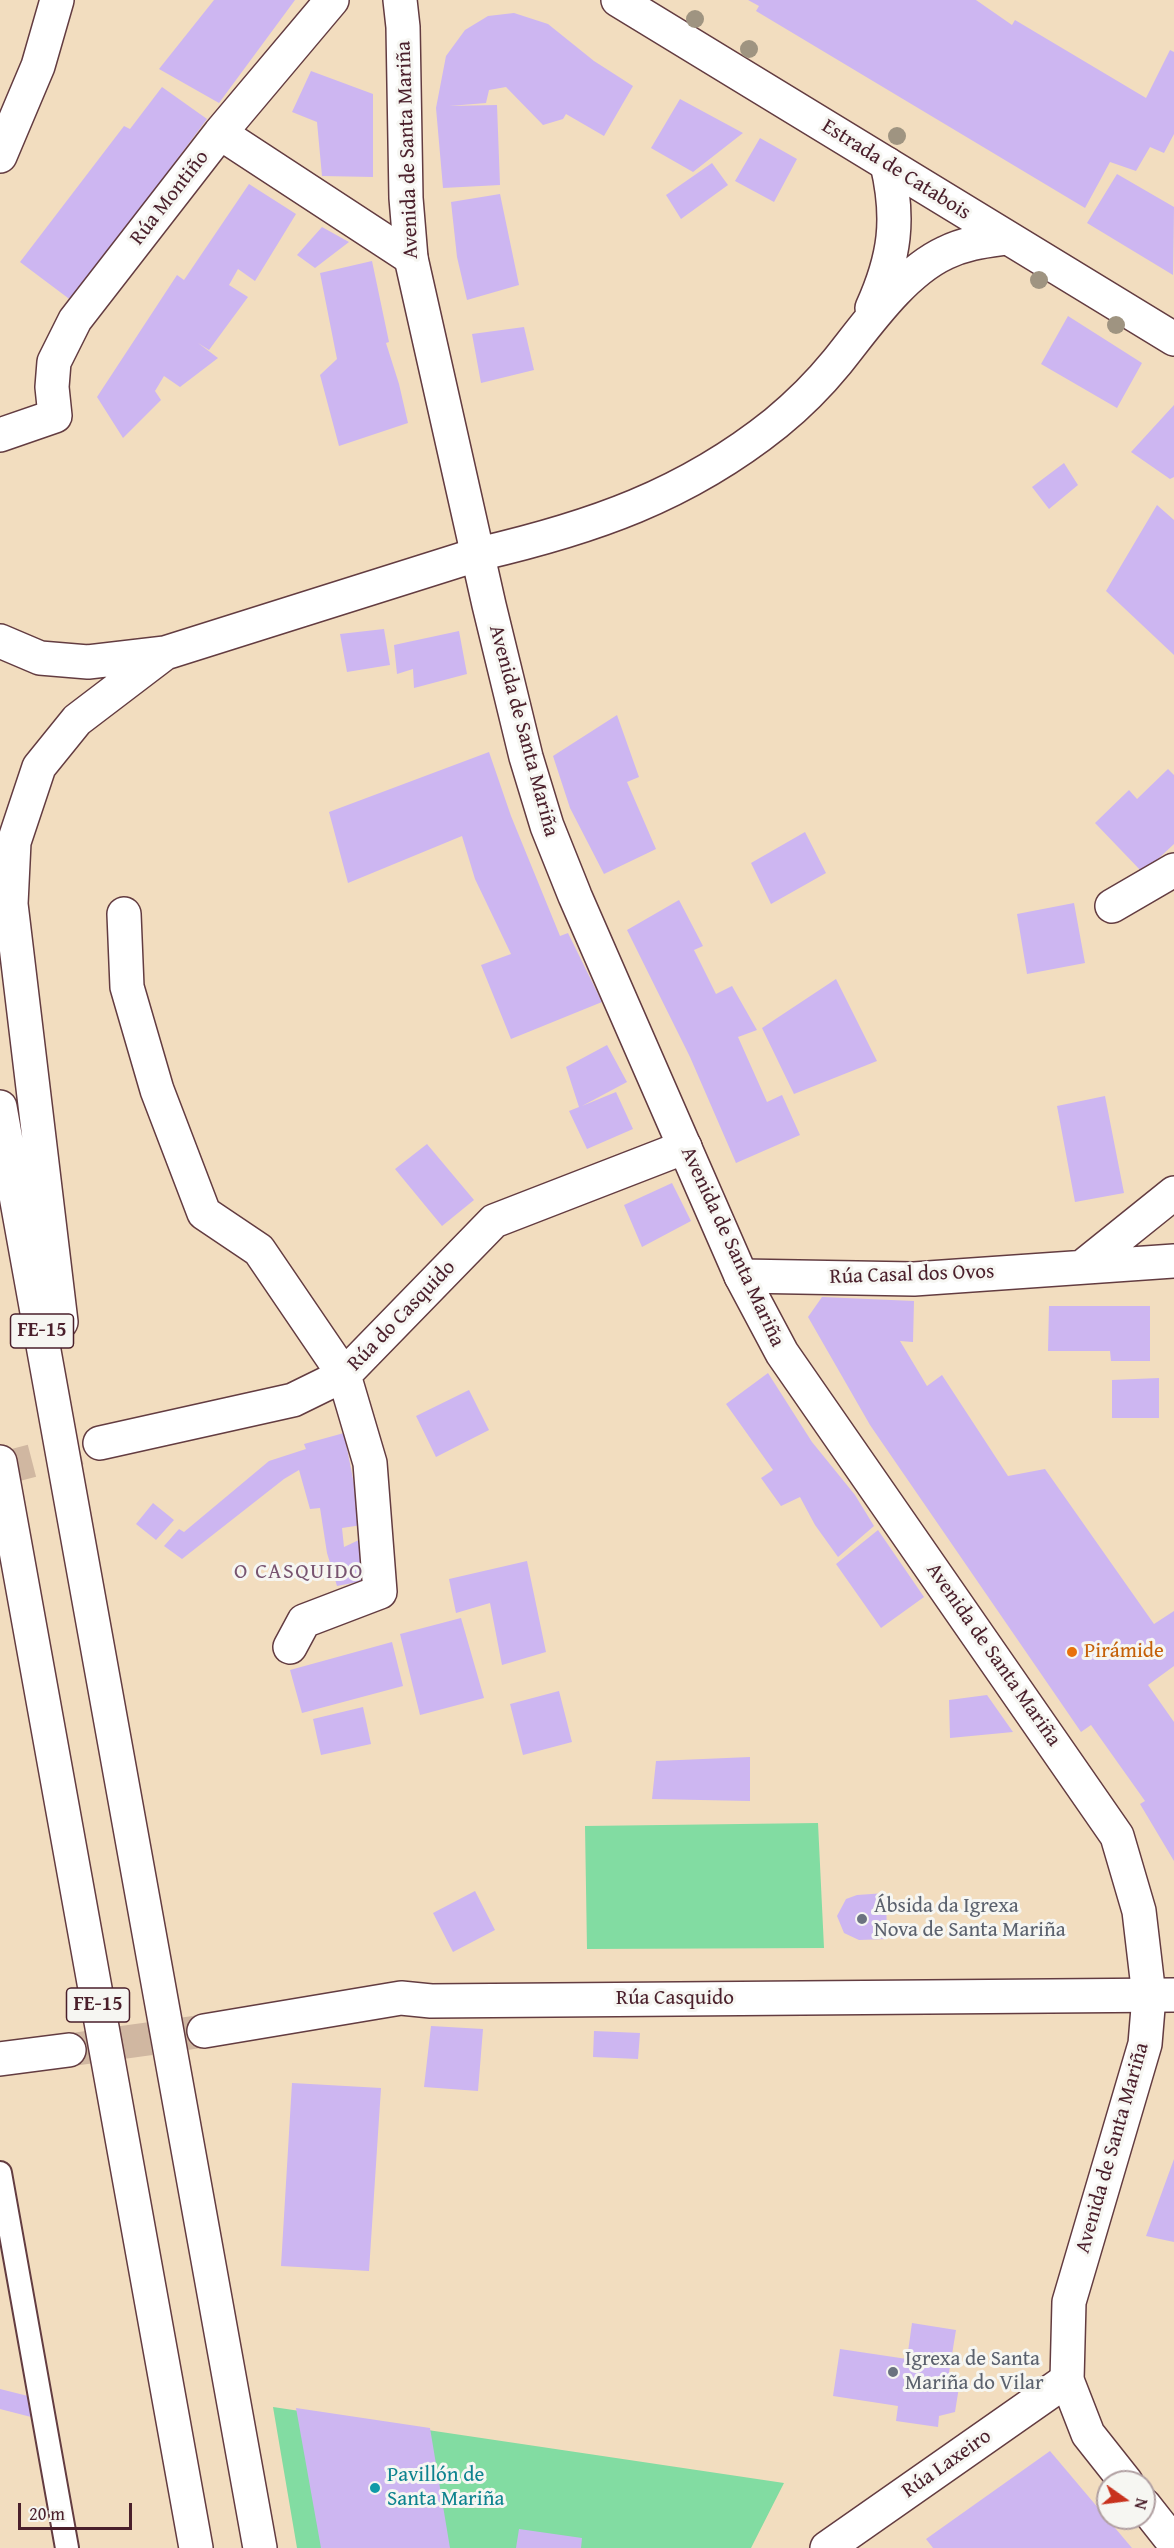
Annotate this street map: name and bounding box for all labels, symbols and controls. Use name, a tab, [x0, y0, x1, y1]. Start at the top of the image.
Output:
street label: Avenida de Santa Mariña	[392, 41, 424, 259]
street label: Estrada de Catabois	[817, 114, 975, 226]
street label: Rúa Montiño	[125, 146, 215, 250]
street label: Avenida de Santa Mariña	[483, 622, 563, 840]
street label: Avenida de Santa Mariña	[675, 1143, 789, 1351]
street label: Rúa do Casquido	[343, 1255, 461, 1377]
street label: Rúa Casal dos Ovos	[829, 1260, 995, 1290]
road number: FE-15	[10, 1314, 74, 1348]
street label: Avenida de Santa Mariña	[920, 1558, 1066, 1752]
district label: O CASQUIDO	[234, 1559, 364, 1585]
place label: Pirámide	[1084, 1639, 1164, 1665]
marker: Pirámide	[1065, 1645, 1079, 1659]
place label: Ábsida da Igrexa Nova de Santa Mariña	[874, 1894, 1066, 1944]
marker: Ábsida da Igrexa Nova de Santa Mariña	[855, 1912, 869, 1926]
street label: Rúa Casquido	[616, 1986, 734, 2012]
road number: FE-15	[66, 1988, 130, 2022]
street label: Avenida de Santa Mariña	[1071, 2040, 1155, 2256]
place label: Igrexa de Santa Mariña do Vilar	[905, 2347, 1044, 2397]
marker: Igrexa de Santa Mariña do Vilar	[886, 2365, 900, 2379]
street label: Rúa Laxeiro	[897, 2424, 997, 2504]
place label: Pavillón de Santa Mariña	[387, 2463, 504, 2513]
north arrow	[1096, 2470, 1156, 2530]
marker: Pavillón de Santa Mariña	[368, 2481, 382, 2495]
scale bar	[21, 2491, 135, 2529]
text: N	[1129, 2496, 1154, 2512]
text: 20 m	[29, 2500, 65, 2527]

